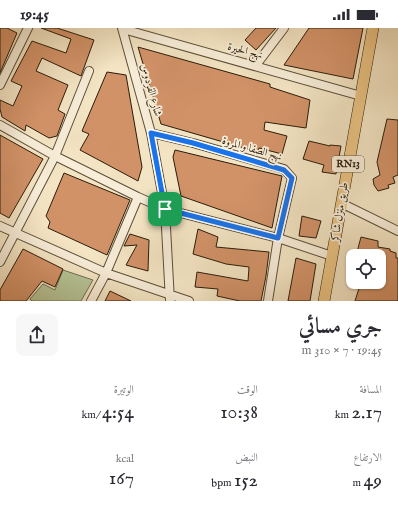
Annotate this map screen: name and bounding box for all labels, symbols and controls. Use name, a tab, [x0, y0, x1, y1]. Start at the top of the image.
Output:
text: 19:45	[20, 5, 49, 24]
street label: نهج الحيرة	[225, 40, 264, 65]
street label: شارع الفردوس	[135, 62, 165, 118]
street label: نهج الصفا و المروة	[219, 134, 284, 167]
road number: RN13	[332, 156, 364, 172]
street label: طريق منزل شاكر	[328, 181, 352, 244]
pin	[148, 192, 182, 226]
icon: arrive	[154, 198, 176, 220]
map controls	[346, 249, 386, 289]
button: locate	[346, 249, 386, 289]
text: جري مسائي	[299, 313, 382, 341]
button: share	[16, 314, 58, 356]
text: 19:45 · 7 × 310 m	[302, 342, 382, 359]
text: الوتيرة	[114, 383, 134, 397]
text: الوقت	[237, 383, 258, 397]
text: المسافة	[360, 383, 382, 397]
text: 4:54	[102, 400, 134, 425]
text: 10:38	[220, 400, 258, 425]
text: 2.17	[352, 400, 382, 425]
text: /km	[81, 408, 102, 422]
text: km	[335, 408, 352, 422]
text: النبض	[235, 451, 258, 465]
text: الارتفاع	[353, 451, 382, 465]
text: kcal	[116, 452, 134, 466]
text: 167	[109, 466, 134, 491]
text: 152	[234, 468, 258, 493]
text: 49	[363, 468, 382, 493]
text: bpm	[211, 476, 234, 490]
text: m	[353, 476, 363, 490]

